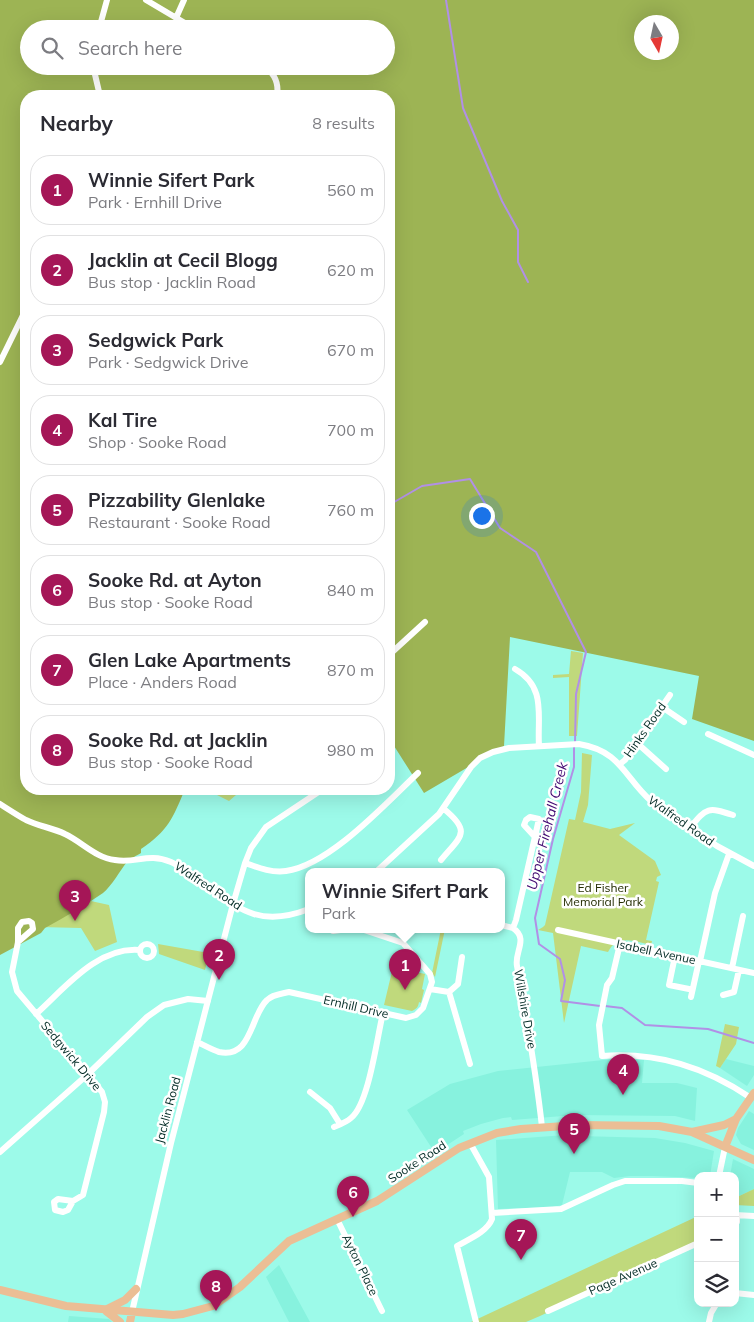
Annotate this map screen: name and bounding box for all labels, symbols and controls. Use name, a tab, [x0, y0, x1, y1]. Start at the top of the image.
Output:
north arrow	[634, 15, 679, 60]
search box	[20, 20, 395, 75]
icon: search	[38, 34, 66, 62]
text: Search here	[78, 36, 182, 60]
text: Nearby	[40, 110, 113, 136]
text: 8 results	[312, 113, 375, 133]
text: Winnie Sifert Park	[88, 168, 254, 192]
text: 1	[52, 180, 62, 200]
text: 560 m	[327, 180, 374, 200]
text: Park · Ernhill Drive	[88, 192, 222, 212]
text: Jacklin at Cecil Blogg	[88, 248, 278, 272]
text: 2	[52, 260, 62, 280]
text: 620 m	[327, 260, 374, 280]
text: Bus stop · Jacklin Road	[88, 272, 256, 292]
text: Sedgwick Park	[88, 328, 223, 352]
text: 3	[52, 340, 62, 360]
text: 670 m	[327, 340, 374, 360]
text: Park · Sedgwick Drive	[88, 352, 248, 372]
text: Kal Tire	[88, 408, 157, 432]
text: 4	[52, 420, 62, 440]
text: 700 m	[327, 420, 374, 440]
text: Shop · Sooke Road	[88, 432, 227, 452]
text: Pizzability Glenlake	[88, 488, 265, 512]
text: 5	[52, 500, 62, 520]
text: 760 m	[327, 500, 374, 520]
your location	[469, 503, 495, 529]
text: Restaurant · Sooke Road	[88, 512, 271, 532]
text: Sooke Rd. at Ayton	[88, 568, 262, 592]
text: 6	[52, 580, 62, 600]
text: 840 m	[327, 580, 374, 600]
text: Bus stop · Sooke Road	[88, 592, 253, 612]
text: Glen Lake Apartments	[88, 648, 291, 672]
text: 7	[52, 660, 62, 680]
text: 870 m	[327, 660, 374, 680]
text: Place · Anders Road	[88, 672, 237, 692]
street label: Hinks Road	[620, 699, 669, 760]
text: Sooke Rd. at Jacklin	[88, 728, 268, 752]
text: 8	[52, 740, 62, 760]
text: 980 m	[327, 740, 374, 760]
text: Bus stop · Sooke Road	[88, 752, 253, 772]
water label: Upper Firehall Creek	[522, 759, 572, 892]
street label: Walfred Road	[645, 792, 717, 849]
street label: Walfred Road	[172, 858, 245, 913]
popup	[305, 868, 505, 933]
text: Winnie Sifert Park	[322, 879, 488, 903]
pin: 3	[59, 880, 91, 921]
park label: Ed Fisher Memorial Park	[563, 880, 644, 909]
text: Park	[322, 903, 355, 923]
street label: Isabell Avenue	[615, 936, 697, 967]
pin: 2	[203, 939, 235, 980]
pin: 1	[389, 949, 421, 990]
street label: Willshire Drive	[511, 968, 540, 1050]
street label: Ernhill Drive	[322, 992, 390, 1021]
street label: Sedgwick Drive	[38, 1018, 105, 1093]
pin: 4	[607, 1054, 639, 1095]
street label: Jacklin Road	[151, 1075, 184, 1145]
pin: 5	[558, 1113, 590, 1154]
street label: Sooke Road	[385, 1137, 449, 1186]
map controls	[694, 1172, 739, 1307]
button: +	[694, 1172, 739, 1217]
pin: 6	[337, 1176, 369, 1217]
button: −	[694, 1217, 739, 1262]
pin: 7	[505, 1219, 537, 1260]
street label: Ayton Place	[339, 1232, 382, 1298]
street label: Page Avenue	[586, 1255, 659, 1298]
button: layers	[694, 1262, 739, 1307]
pin: 8	[200, 1270, 232, 1311]

